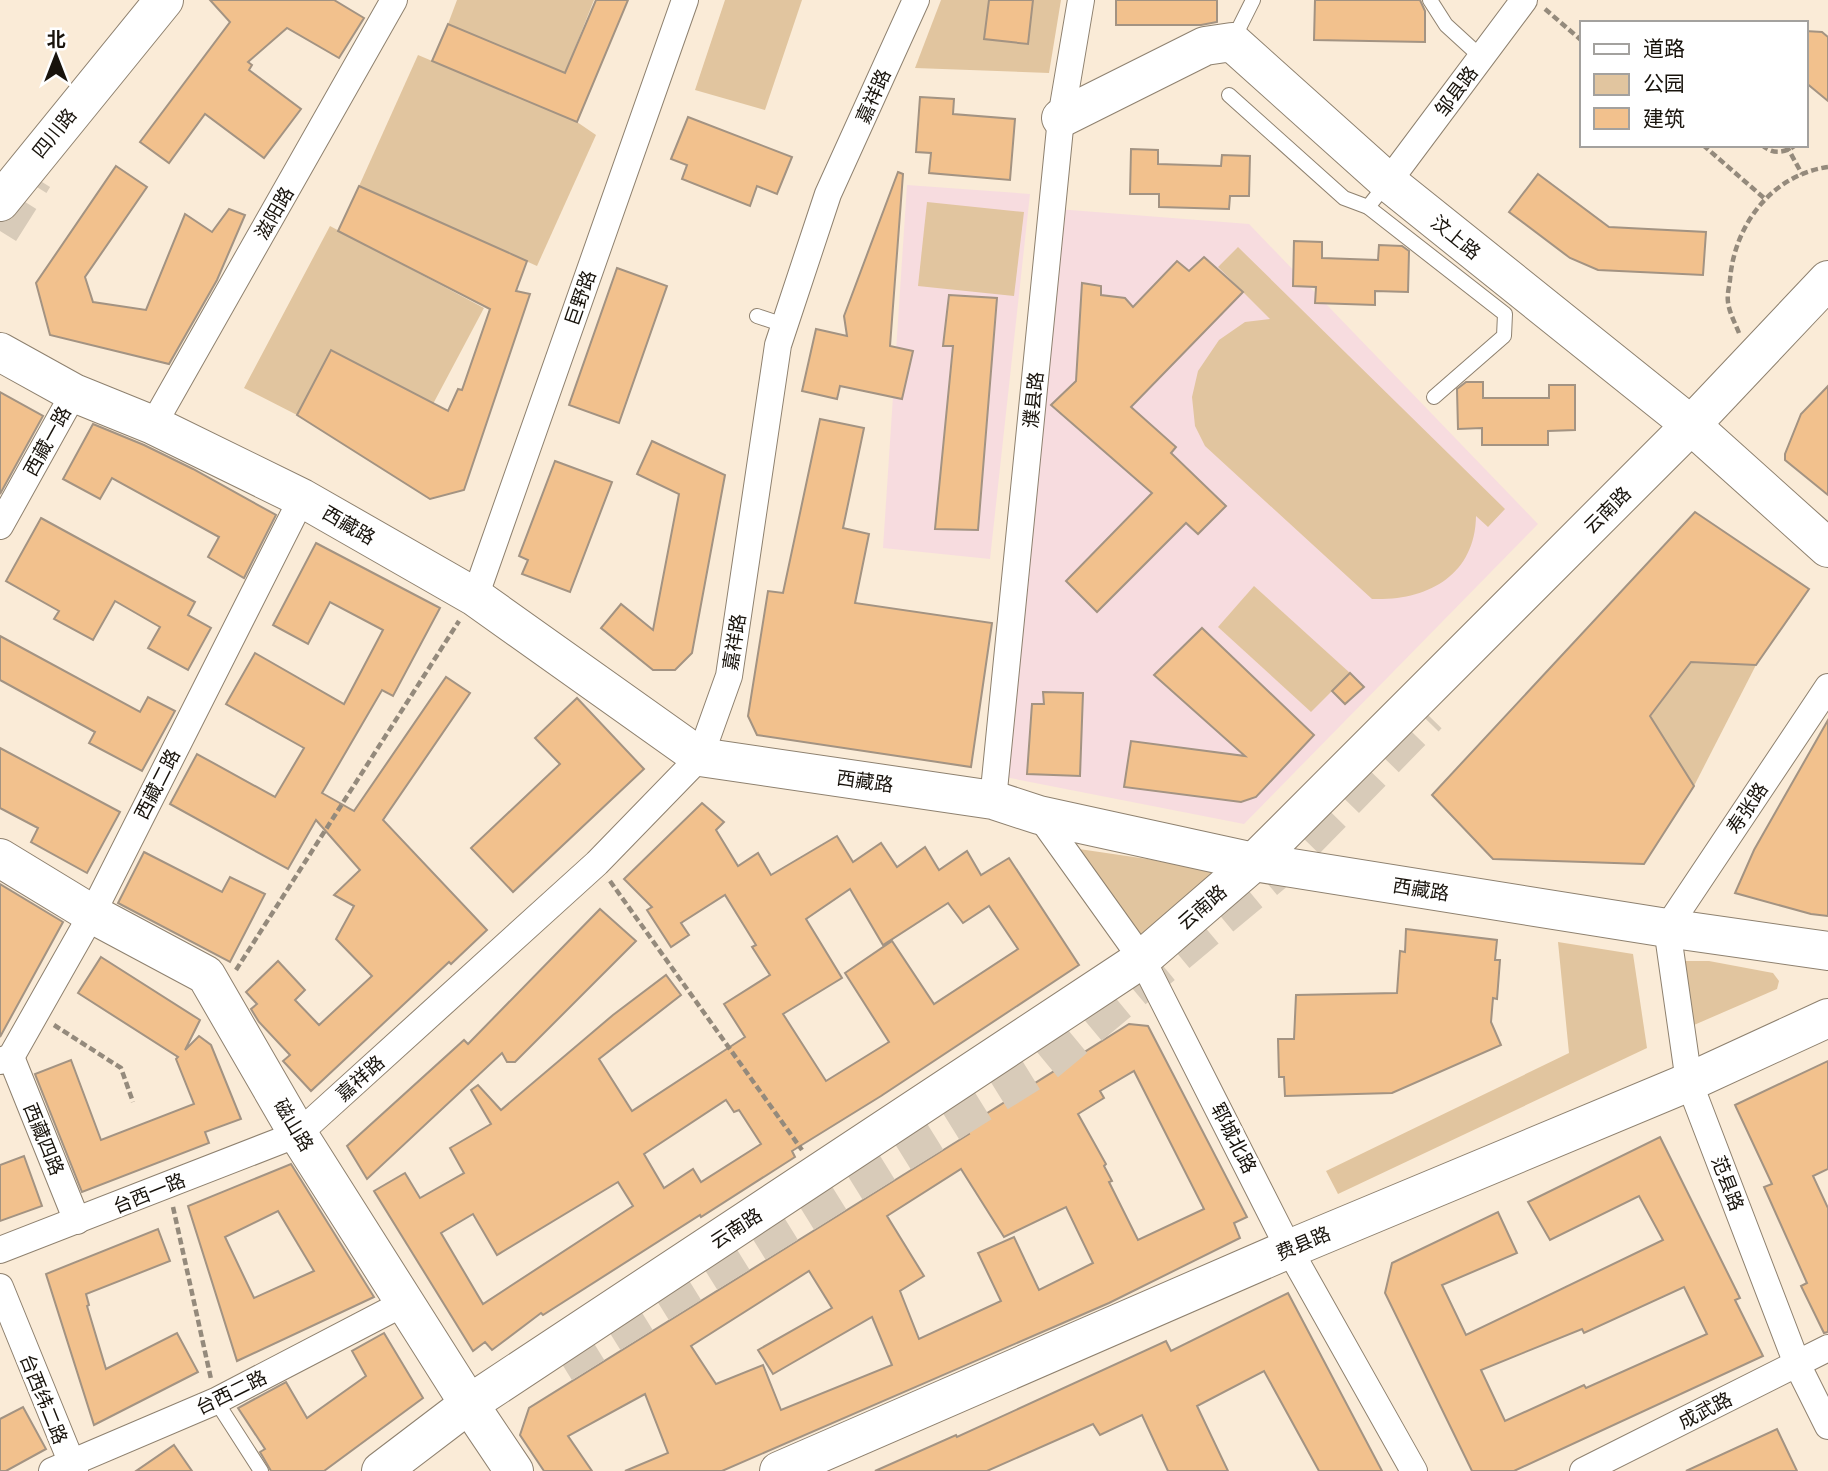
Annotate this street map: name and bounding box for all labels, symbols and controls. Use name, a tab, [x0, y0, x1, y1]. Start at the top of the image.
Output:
north arrow	[21, 21, 91, 91]
legend	[1580, 21, 1807, 147]
text: 北	[46, 27, 66, 51]
text: 道路	[1643, 35, 1685, 62]
street label: 邹县路	[1429, 61, 1483, 121]
street label: 嘉祥路	[850, 65, 896, 127]
text: 公园	[1643, 70, 1685, 97]
street label: 四川路	[27, 103, 81, 163]
text: 建筑	[1643, 105, 1685, 132]
street label: 滋阳路	[249, 182, 299, 244]
street label: 汶上路	[1426, 210, 1486, 264]
street label: 巨野路	[559, 267, 601, 329]
street label: 濮县路	[1018, 370, 1048, 430]
street label: 西藏一路	[18, 402, 76, 480]
street label: 云南路	[1578, 481, 1636, 539]
street label: 西藏路	[318, 500, 380, 550]
street label: 嘉祥路	[718, 612, 750, 672]
street label: 西藏二路	[129, 745, 185, 823]
street label: 西藏路	[835, 765, 895, 797]
street label: 寿张路	[1721, 778, 1773, 838]
street label: 西藏路	[1391, 873, 1451, 905]
street label: 云南路	[1173, 879, 1231, 935]
street label: 嘉祥路	[331, 1050, 389, 1106]
street label: 磁山路	[269, 1094, 319, 1156]
street label: 西藏四路	[19, 1099, 69, 1179]
street label: 郓城北路	[1206, 1099, 1262, 1177]
street label: 范县路	[1707, 1152, 1749, 1214]
street label: 台西一路	[109, 1168, 189, 1218]
street label: 云南路	[706, 1202, 766, 1254]
street label: 费县路	[1272, 1221, 1334, 1265]
street label: 台西纬二路	[15, 1350, 73, 1448]
street label: 台西二路	[192, 1365, 270, 1419]
street label: 成武路	[1674, 1386, 1736, 1434]

